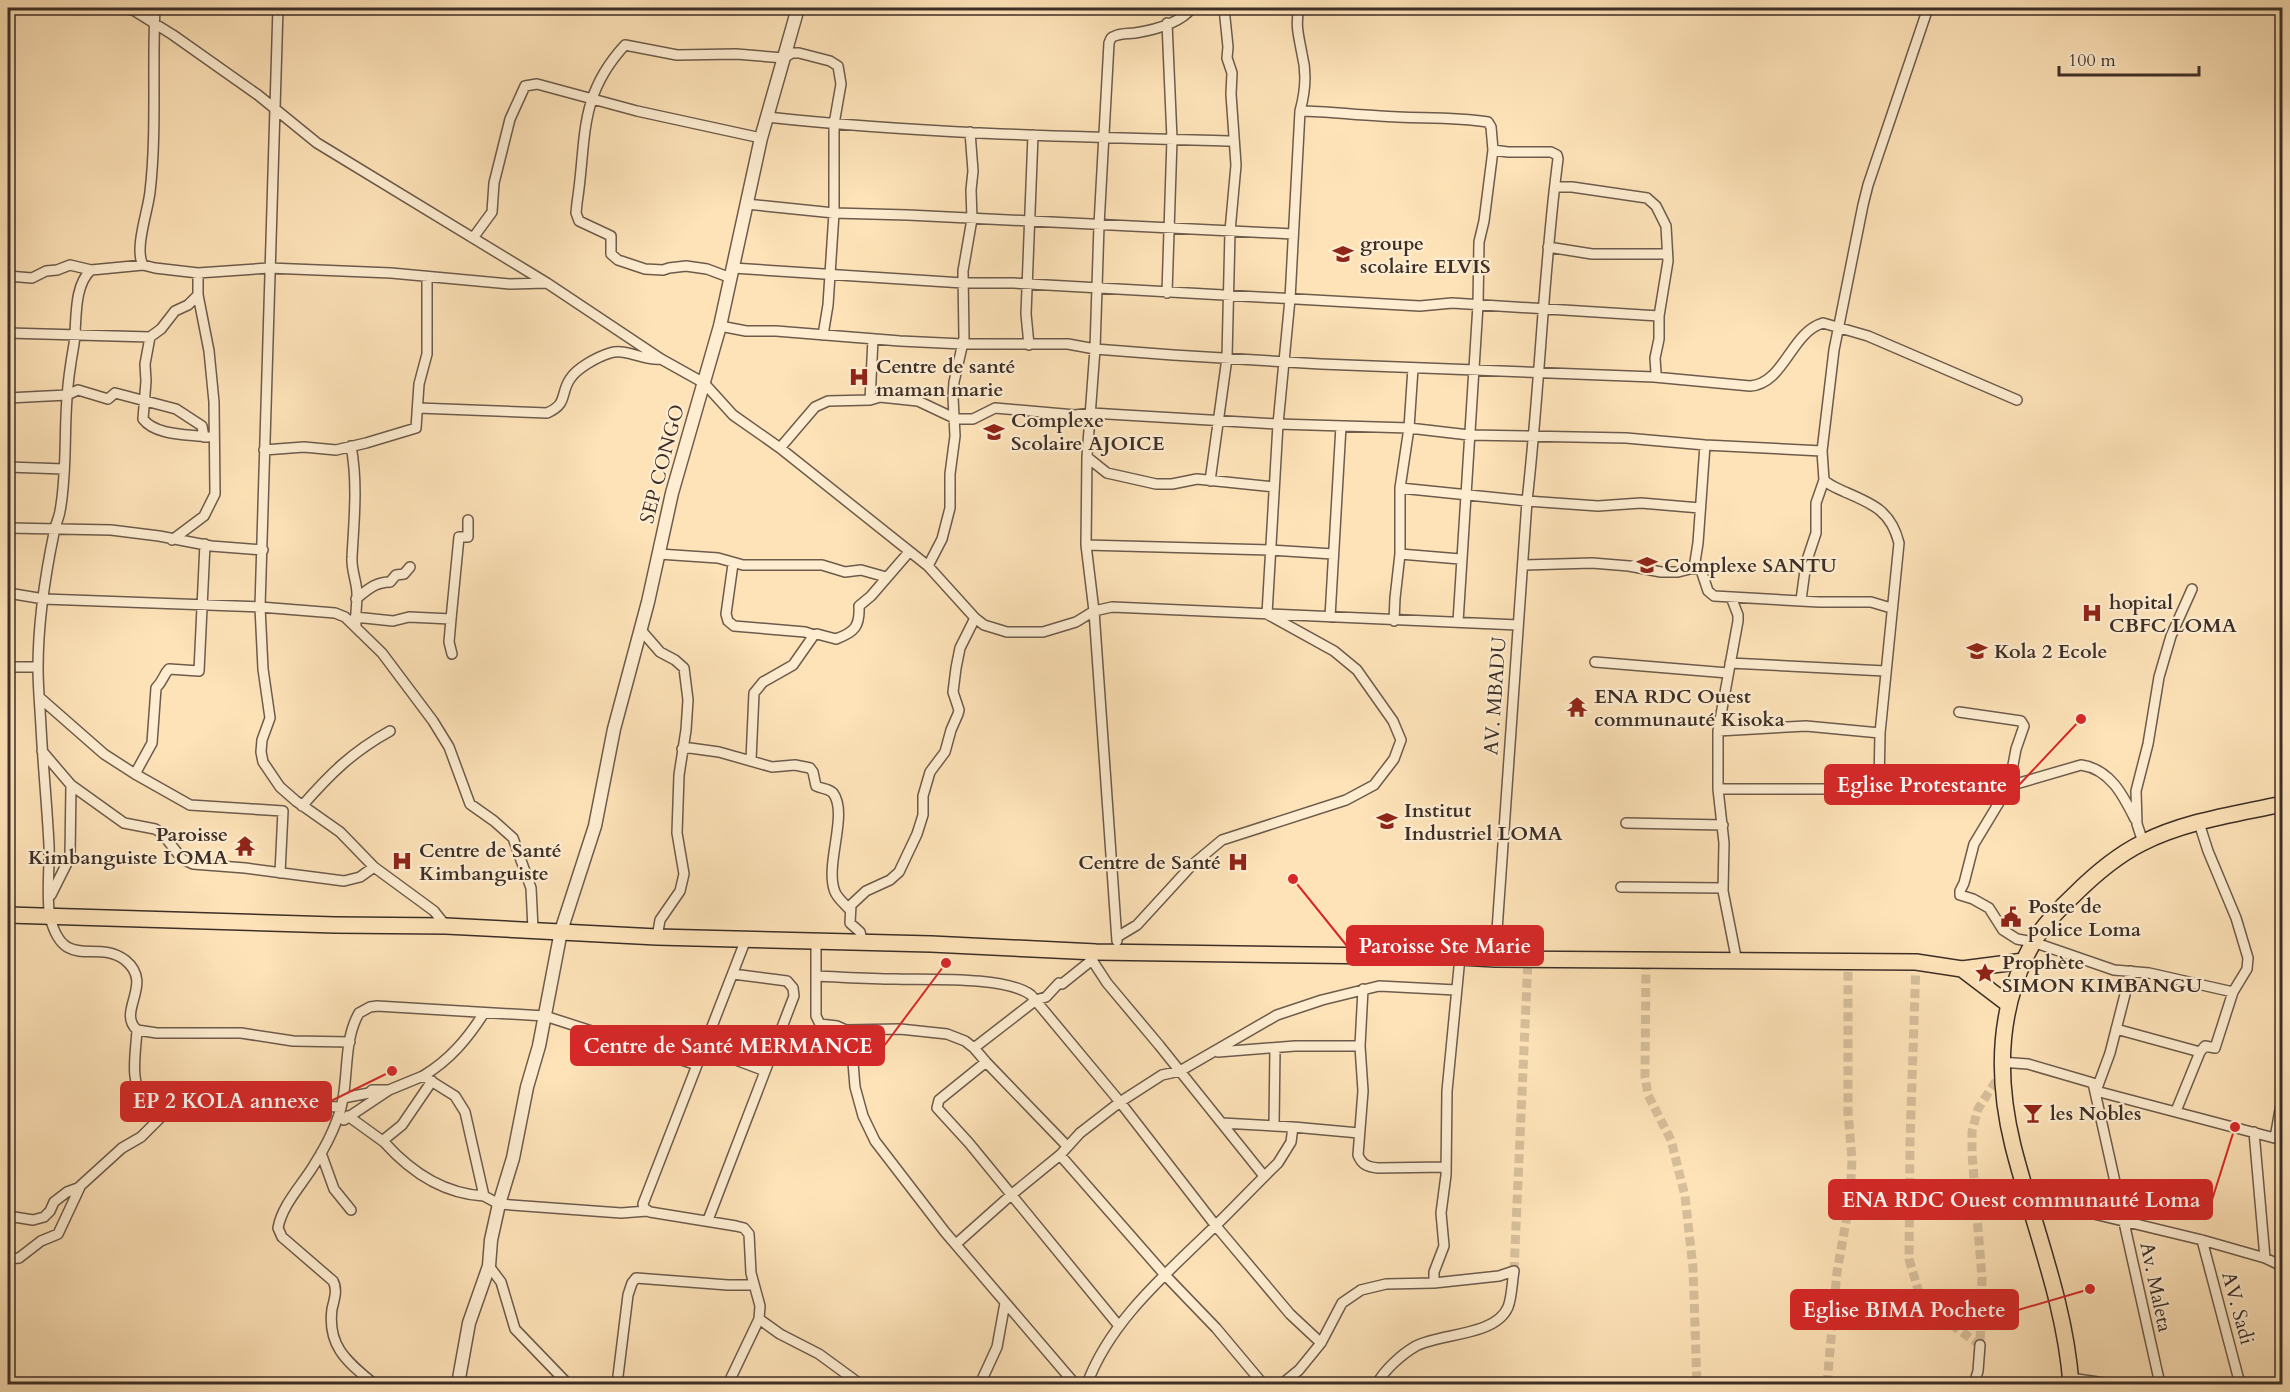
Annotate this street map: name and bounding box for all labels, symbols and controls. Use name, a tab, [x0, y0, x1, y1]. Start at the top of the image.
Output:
scale bar	[2059, 39, 2198, 77]
text: 100 m	[2068, 48, 2116, 73]
place label: groupe scolaire ELVIS	[1360, 230, 1491, 280]
school or university icon: groupe scolaire ELVIS	[1331, 242, 1355, 266]
place label: Centre de santé maman marie	[876, 353, 1015, 403]
hospital icon: Centre de santé maman marie	[847, 365, 871, 389]
street label: SEP CONGO	[633, 401, 691, 527]
place label: Complexe Scolaire AJOICE	[1011, 407, 1164, 457]
school or university icon: Complexe Scolaire AJOICE	[982, 420, 1006, 444]
place label: Complexe SANTU	[1664, 552, 1837, 579]
school or university icon: Complexe SANTU	[1635, 553, 1659, 577]
place label: hopital CBFC LOMA	[2109, 589, 2237, 639]
hospital icon: hopital CBFC LOMA	[2080, 601, 2104, 625]
street label: AV. MBADU	[1477, 635, 1513, 756]
place label: Kola 2 Ecole	[1994, 638, 2107, 665]
school or university icon: Kola 2 Ecole	[1965, 639, 1989, 663]
place label: ENA RDC Ouest communauté Kisoka	[1594, 683, 1785, 733]
temple icon: ENA RDC Ouest communauté Kisoka	[1565, 695, 1589, 719]
callout: Eglise Protestante	[1825, 765, 2019, 804]
text: Eglise Protestante	[1837, 771, 2007, 800]
place label: Institut Industriel LOMA	[1404, 797, 1563, 847]
school or university icon: Institut Industriel LOMA	[1375, 809, 1399, 833]
place label: Paroisse Kimbanguiste LOMA	[28, 821, 228, 871]
temple icon: Paroisse Kimbanguiste LOMA	[233, 834, 257, 858]
place label: Centre de Santé Kimbanguiste	[419, 837, 562, 887]
hospital icon: Centre de Santé Kimbanguiste	[390, 849, 414, 873]
place label: Centre de Santé	[1078, 849, 1221, 876]
hospital icon: Centre de Santé	[1226, 850, 1250, 874]
place label: Poste de police Loma	[2028, 893, 2141, 943]
public building icon: Poste de police Loma	[1999, 905, 2023, 929]
callout: Paroisse Ste Marie	[1347, 926, 1543, 965]
text: Paroisse Ste Marie	[1359, 932, 1531, 961]
place label: Prophète SIMON KIMBANGU	[2002, 949, 2203, 999]
place icon: Prophète SIMON KIMBANGU	[1973, 961, 1997, 985]
callout: Centre de Santé MERMANCE	[571, 1026, 884, 1065]
text: Centre de Santé MERMANCE	[584, 1032, 872, 1061]
callout: EP 2 KOLA annexe	[121, 1082, 331, 1121]
text: EP 2 KOLA annexe	[133, 1087, 319, 1116]
place label: les Nobles	[2050, 1100, 2141, 1127]
bar icon: les Nobles	[2021, 1101, 2045, 1125]
callout: ENA RDC Ouest communauté Loma	[1829, 1180, 2212, 1219]
text: ENA RDC Ouest communauté Loma	[1842, 1186, 2201, 1215]
street label: Av. Maleta	[2133, 1239, 2179, 1335]
street label: AV. Sadi	[2215, 1269, 2261, 1348]
callout: Eglise BIMA Pochete	[1791, 1290, 2018, 1329]
text: Eglise BIMA Pochete	[1802, 1296, 2006, 1325]

